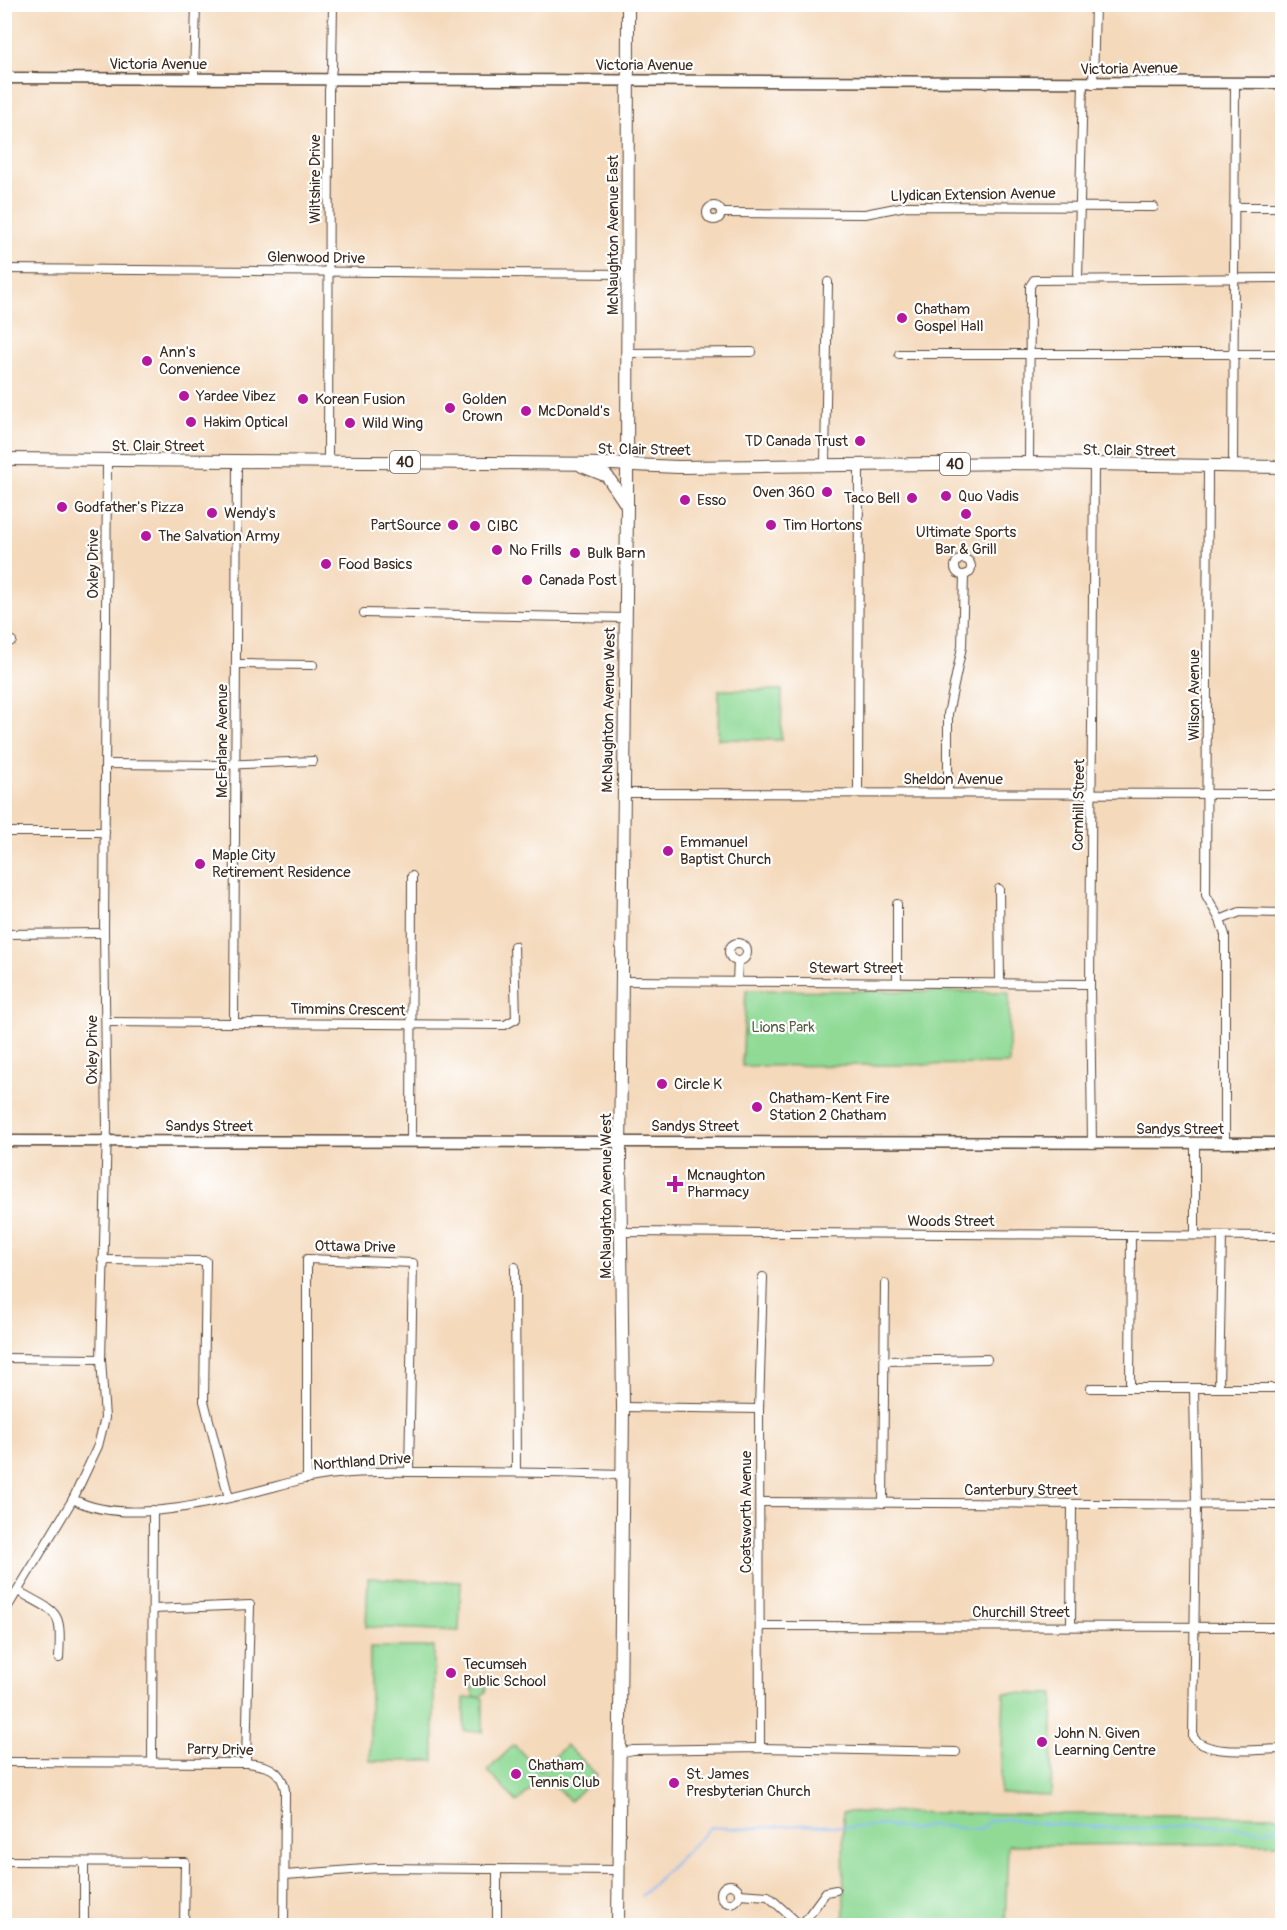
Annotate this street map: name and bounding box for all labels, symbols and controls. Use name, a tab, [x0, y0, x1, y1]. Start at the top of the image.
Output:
street label: Victoria Avenue	[109, 55, 207, 74]
street label: Victoria Avenue	[595, 56, 693, 75]
street label: Victoria Avenue	[1080, 59, 1179, 79]
street label: Wiltshire Drive	[306, 134, 325, 224]
street label: McNaughton Avenue East	[604, 154, 623, 315]
street label: Llydican Extension Avenue	[890, 184, 1056, 206]
street label: Glenwood Drive	[267, 248, 366, 268]
place label: Chatham Gospel Hall	[914, 300, 984, 336]
marker: Chatham Gospel Hall	[895, 311, 909, 325]
place label: Ann's Convenience	[159, 343, 241, 379]
marker: Ann's Convenience	[140, 354, 154, 368]
place label: Yardee Vibez	[195, 387, 276, 406]
marker: Yardee Vibez	[177, 389, 191, 403]
place label: Korean Fusion	[315, 390, 405, 409]
place label: Golden Crown	[462, 390, 507, 426]
marker: Korean Fusion	[296, 392, 310, 406]
marker: Golden Crown	[443, 401, 457, 415]
place label: McDonald's	[538, 402, 610, 421]
marker: McDonald's	[519, 404, 533, 418]
place label: Hakim Optical	[203, 413, 288, 432]
place label: Wild Wing	[362, 414, 423, 433]
marker: Hakim Optical	[184, 415, 198, 429]
marker: Wild Wing	[343, 416, 357, 430]
place label: TD Canada Trust	[745, 432, 849, 451]
marker: TD Canada Trust	[853, 434, 867, 448]
street label: St. Clair Street	[111, 437, 205, 456]
street label: St. Clair Street	[597, 440, 692, 460]
street label: St. Clair Street	[1082, 441, 1177, 461]
road number: 40	[390, 451, 420, 473]
road number: 40	[940, 453, 970, 475]
place label: Oven 360	[753, 483, 815, 502]
marker: Oven 360	[820, 485, 834, 499]
place label: Quo Vadis	[958, 487, 1019, 506]
place label: Taco Bell	[844, 489, 900, 508]
marker: Quo Vadis	[939, 489, 953, 503]
place label: Esso	[697, 491, 726, 510]
marker: Taco Bell	[905, 491, 919, 505]
marker: Esso	[678, 493, 692, 507]
place label: Godfather's Pizza	[74, 498, 184, 517]
marker: Godfather's Pizza	[55, 500, 69, 514]
place label: Wendy's	[224, 504, 276, 523]
marker: Wendy's	[205, 506, 219, 520]
marker: Ultimate Sports Bar & Grill	[959, 507, 973, 521]
place label: PartSource	[370, 516, 442, 535]
place label: Tim Hortons	[783, 516, 862, 535]
place label: CIBC	[487, 517, 518, 536]
marker: PartSource	[446, 518, 460, 532]
marker: Tim Hortons	[764, 518, 778, 532]
marker: CIBC	[468, 519, 482, 533]
place label: Ultimate Sports Bar & Grill	[916, 523, 1016, 559]
place label: The Salvation Army	[158, 527, 280, 546]
street label: Oxley Drive	[84, 529, 103, 599]
marker: The Salvation Army	[139, 529, 153, 543]
place label: No Frills	[509, 541, 562, 560]
marker: No Frills	[490, 543, 504, 557]
place label: Bulk Barn	[587, 544, 645, 563]
marker: Bulk Barn	[568, 546, 582, 560]
place label: Food Basics	[338, 555, 412, 574]
marker: Food Basics	[319, 557, 333, 571]
place label: Canada Post	[539, 571, 618, 590]
marker: Canada Post	[520, 573, 534, 587]
street label: McNaughton Avenue West	[598, 626, 620, 793]
street label: Wilson Avenue	[1185, 649, 1204, 741]
street label: McFarlane Avenue	[213, 683, 232, 798]
street label: Cornhill Street	[1069, 758, 1089, 851]
street label: Sheldon Avenue	[903, 770, 1003, 789]
place label: Emmanuel Baptist Church	[680, 833, 771, 869]
marker: Emmanuel Baptist Church	[661, 844, 675, 858]
place label: Maple City Retirement Residence	[212, 846, 351, 882]
marker: Maple City Retirement Residence	[193, 857, 207, 871]
street label: Stewart Street	[809, 959, 904, 978]
street label: Timmins Crescent	[290, 999, 407, 1021]
street label: Oxley Drive	[83, 1015, 102, 1085]
park label: Lions Park	[751, 1018, 815, 1037]
place label: Circle K	[674, 1075, 722, 1094]
marker: Circle K	[655, 1077, 669, 1091]
place label: Chatham-Kent Fire Station 2 Chatham	[769, 1089, 890, 1125]
marker: Chatham-Kent Fire Station 2 Chatham	[750, 1100, 764, 1114]
street label: McNaughton Avenue West	[597, 1112, 616, 1279]
street label: Sandys Street	[165, 1117, 254, 1136]
street label: Sandys Street	[651, 1117, 740, 1136]
street label: Sandys Street	[1136, 1120, 1225, 1139]
place label: Mcnaughton Pharmacy	[687, 1166, 765, 1202]
marker: Mcnaughton Pharmacy	[668, 1177, 682, 1191]
street label: Woods Street	[908, 1212, 995, 1231]
street label: Ottawa Drive	[314, 1237, 396, 1257]
street label: Northland Drive	[313, 1449, 412, 1475]
street label: Coatsworth Avenue	[737, 1450, 756, 1573]
street label: Canterbury Street	[964, 1481, 1079, 1500]
street label: Churchill Street	[972, 1603, 1071, 1622]
place label: Tecumseh Public School	[463, 1655, 546, 1691]
marker: Tecumseh Public School	[444, 1666, 458, 1680]
place label: John N. Given Learning Centre	[1054, 1724, 1156, 1760]
marker: John N. Given Learning Centre	[1035, 1735, 1049, 1749]
street label: Parry Drive	[186, 1740, 254, 1760]
place label: Chatham Tennis Club	[528, 1756, 600, 1792]
place label: St. James Presbyterian Church	[686, 1765, 811, 1801]
marker: Chatham Tennis Club	[509, 1767, 523, 1781]
marker: St. James Presbyterian Church	[667, 1776, 681, 1790]

